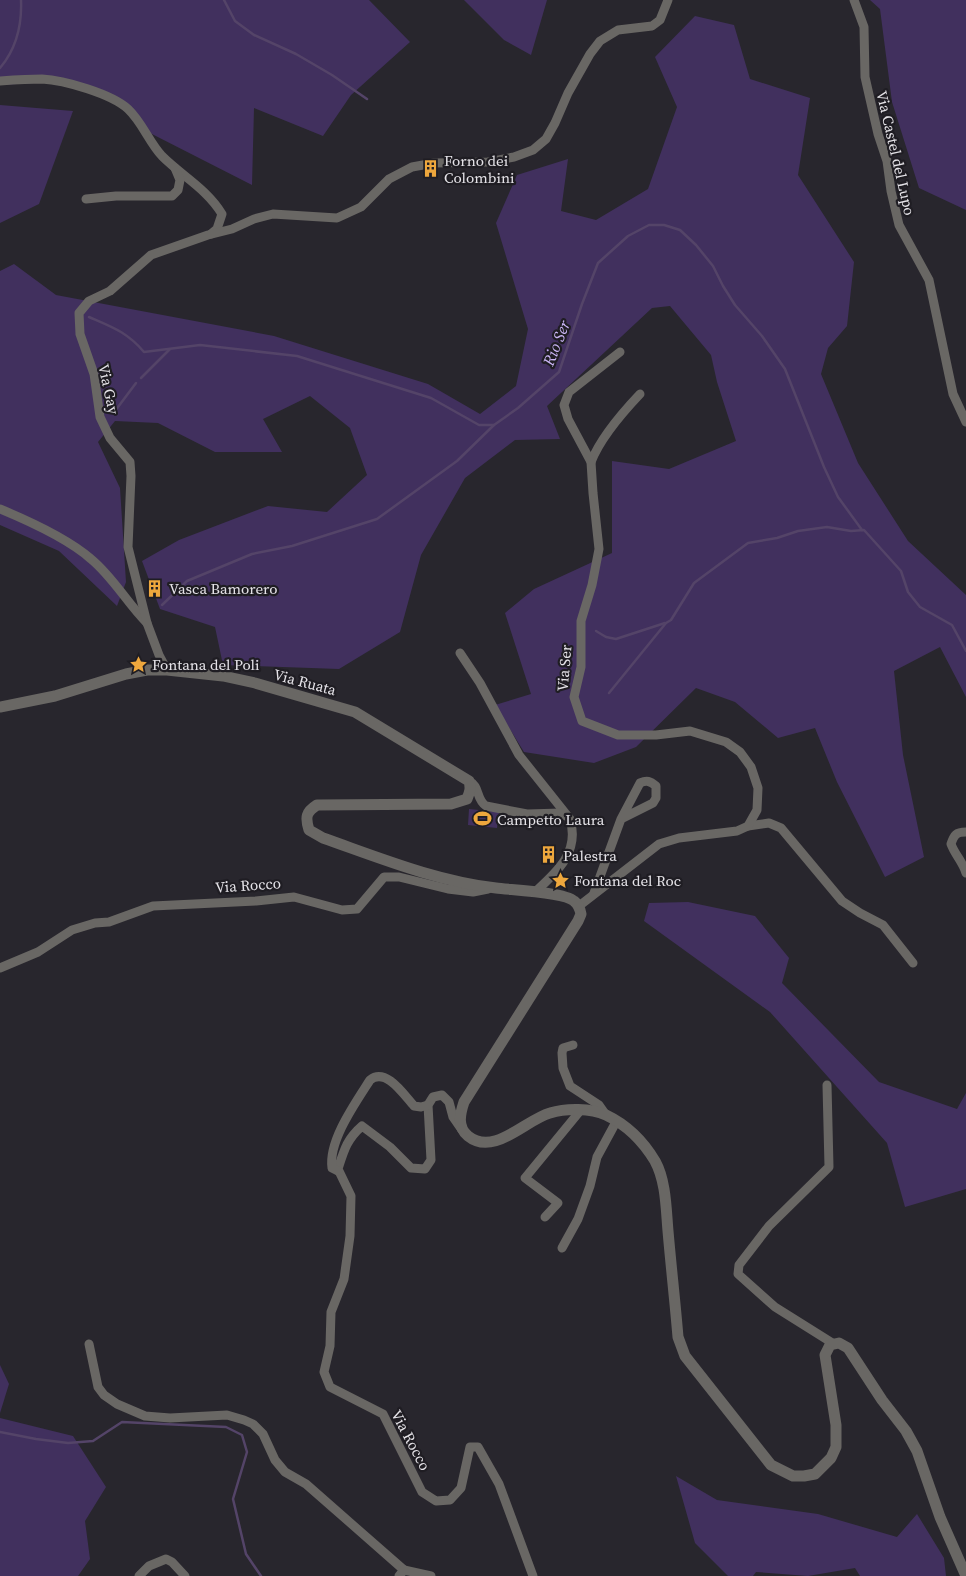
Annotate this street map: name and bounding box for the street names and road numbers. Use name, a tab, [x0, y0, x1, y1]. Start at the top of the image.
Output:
street label: Via Castel del Lupo	[871, 89, 921, 217]
street label: Via Gay	[93, 362, 125, 416]
street label: Via Ser	[551, 643, 577, 692]
street label: Via Ruata	[271, 664, 339, 700]
street label: Via Rocco	[214, 872, 282, 898]
street label: Via Rocco	[386, 1406, 436, 1474]

